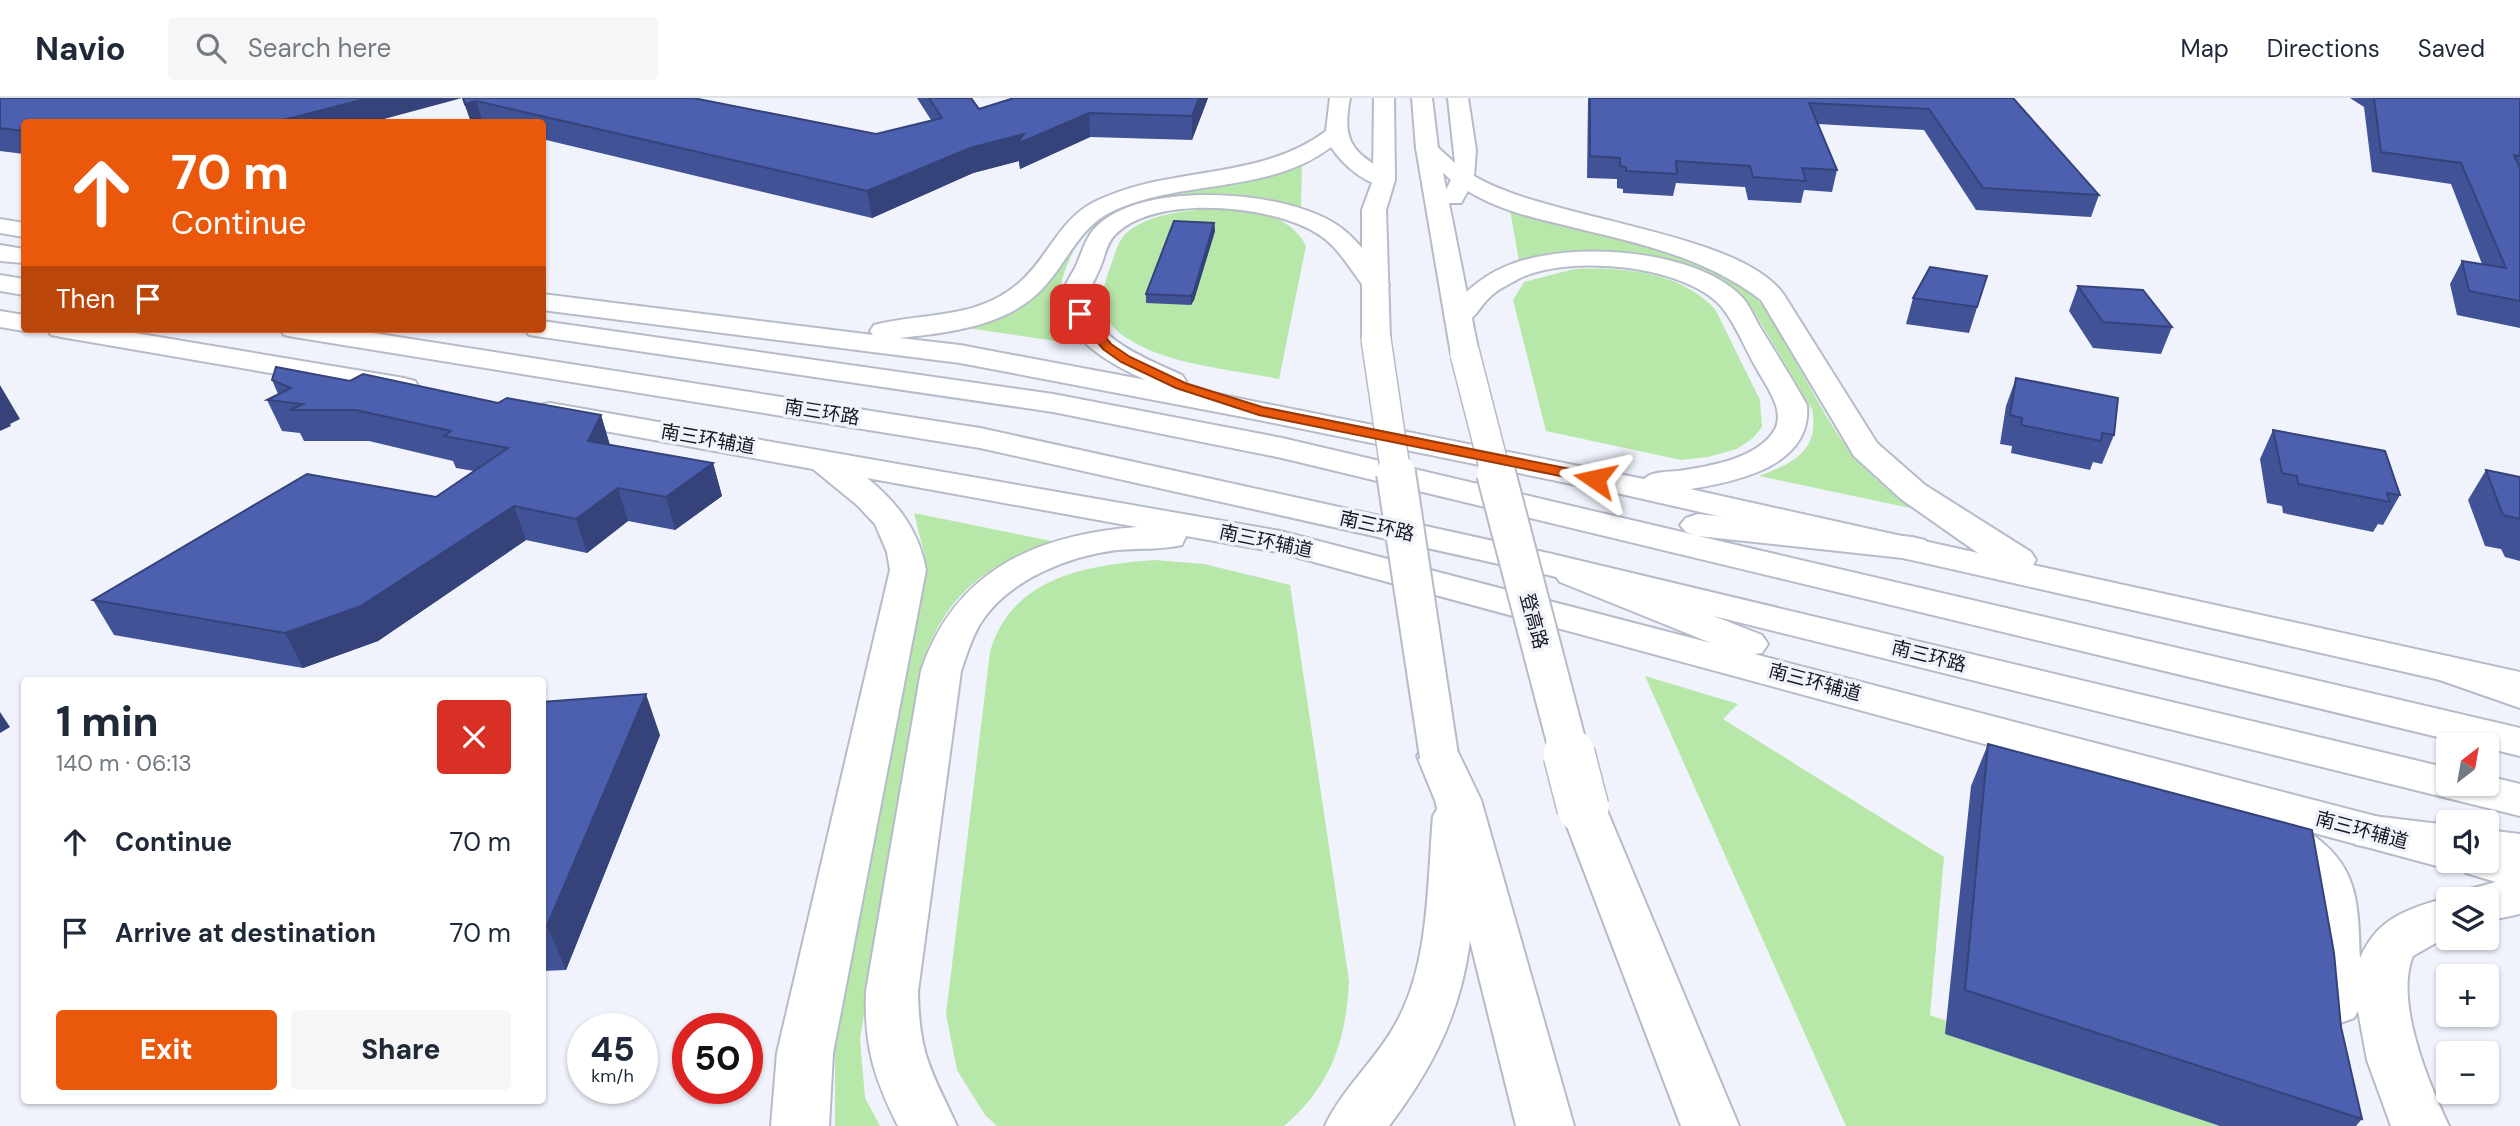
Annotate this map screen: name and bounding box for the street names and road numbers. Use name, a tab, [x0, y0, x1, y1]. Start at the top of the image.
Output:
street label: 南三环路	[783, 394, 861, 430]
street label: 南三环辅道	[659, 418, 757, 460]
street label: 南三环路	[1337, 505, 1417, 547]
street label: 南三环辅道	[1217, 519, 1315, 563]
street label: 登高路	[1515, 590, 1553, 652]
street label: 南三环路	[1889, 635, 1969, 677]
street label: 南三环辅道	[1766, 658, 1864, 706]
street label: 南三环辅道	[2313, 806, 2411, 854]

